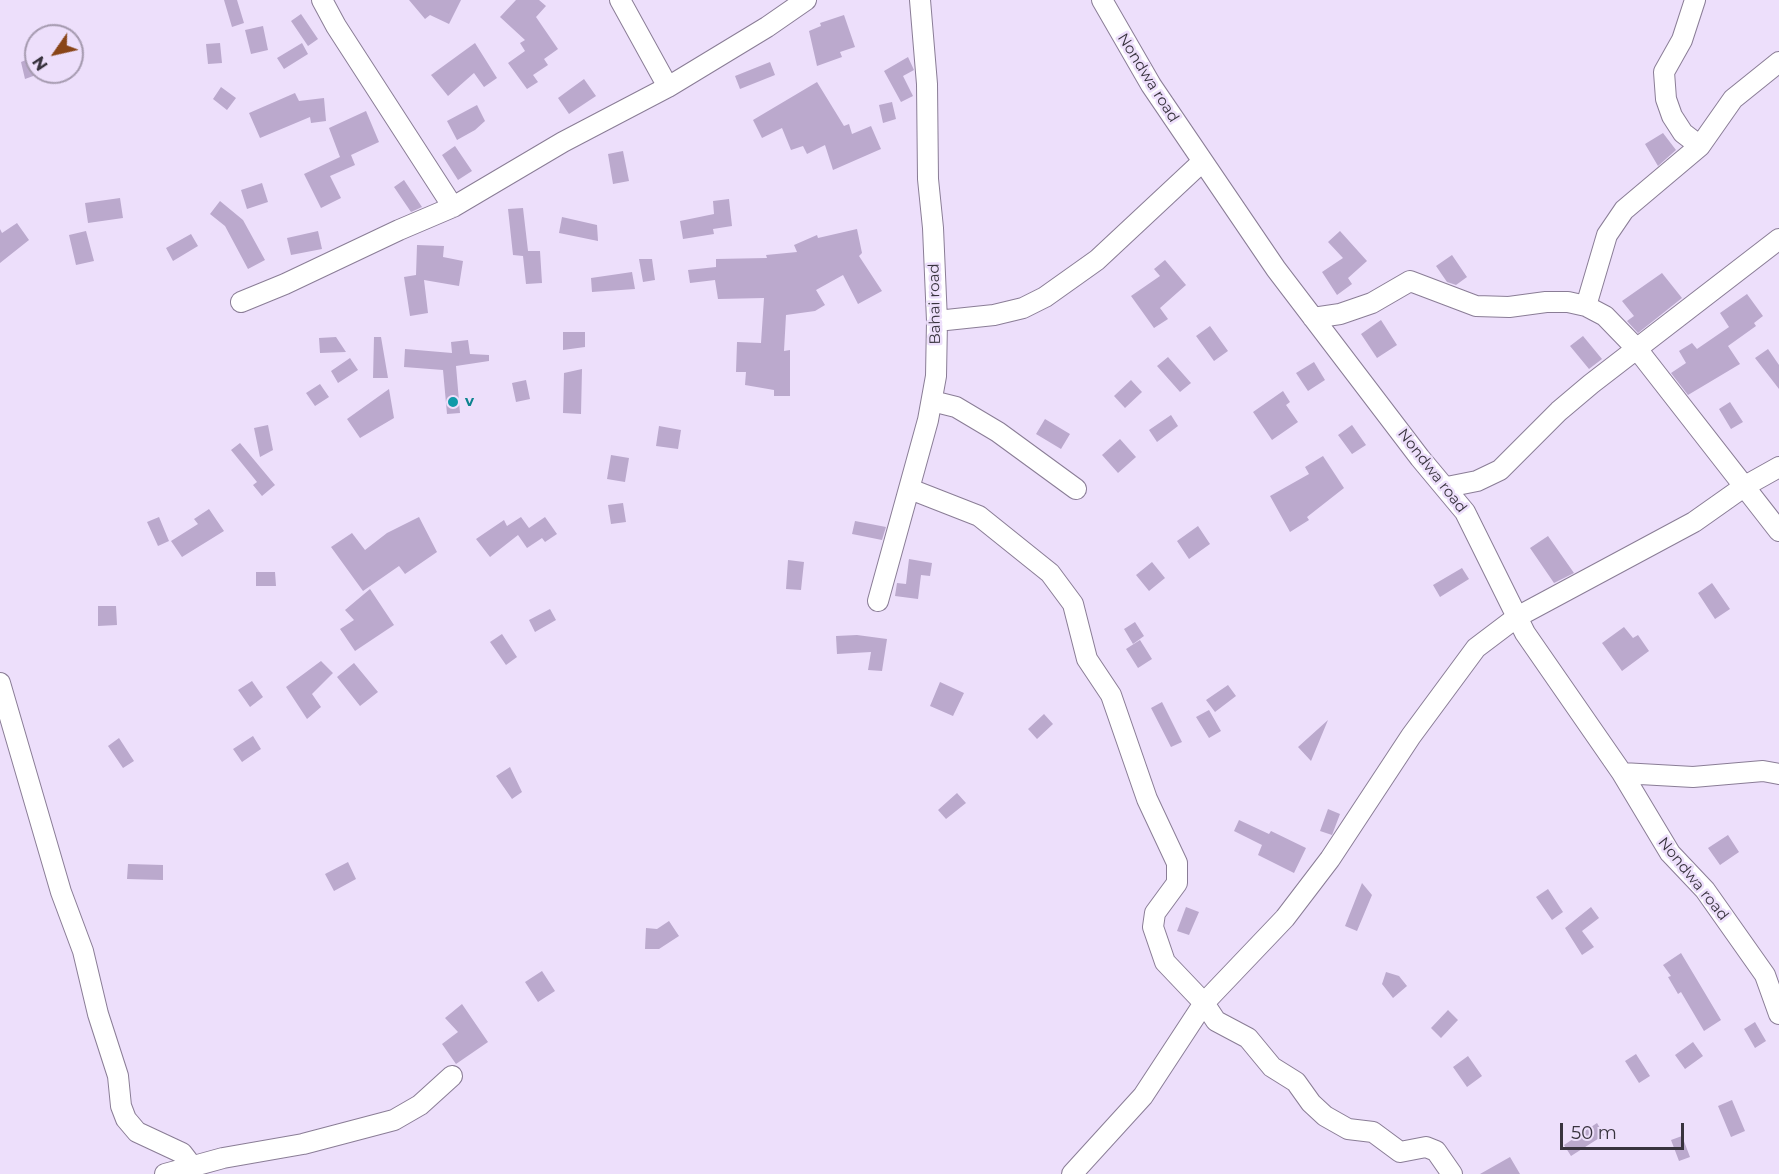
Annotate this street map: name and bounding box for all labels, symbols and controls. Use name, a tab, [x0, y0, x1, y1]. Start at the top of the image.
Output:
north arrow	[24, 24, 84, 84]
street label: Nondwa road	[1113, 30, 1183, 126]
text: N	[29, 53, 52, 74]
street label: Bahai road	[925, 263, 945, 345]
place label: v	[465, 393, 474, 411]
marker: v	[446, 395, 460, 409]
street label: Nondwa road	[1394, 425, 1470, 517]
street label: Nondwa road	[1654, 834, 1732, 924]
scale bar	[1563, 1111, 1688, 1149]
text: 50 m	[1571, 1122, 1617, 1144]

